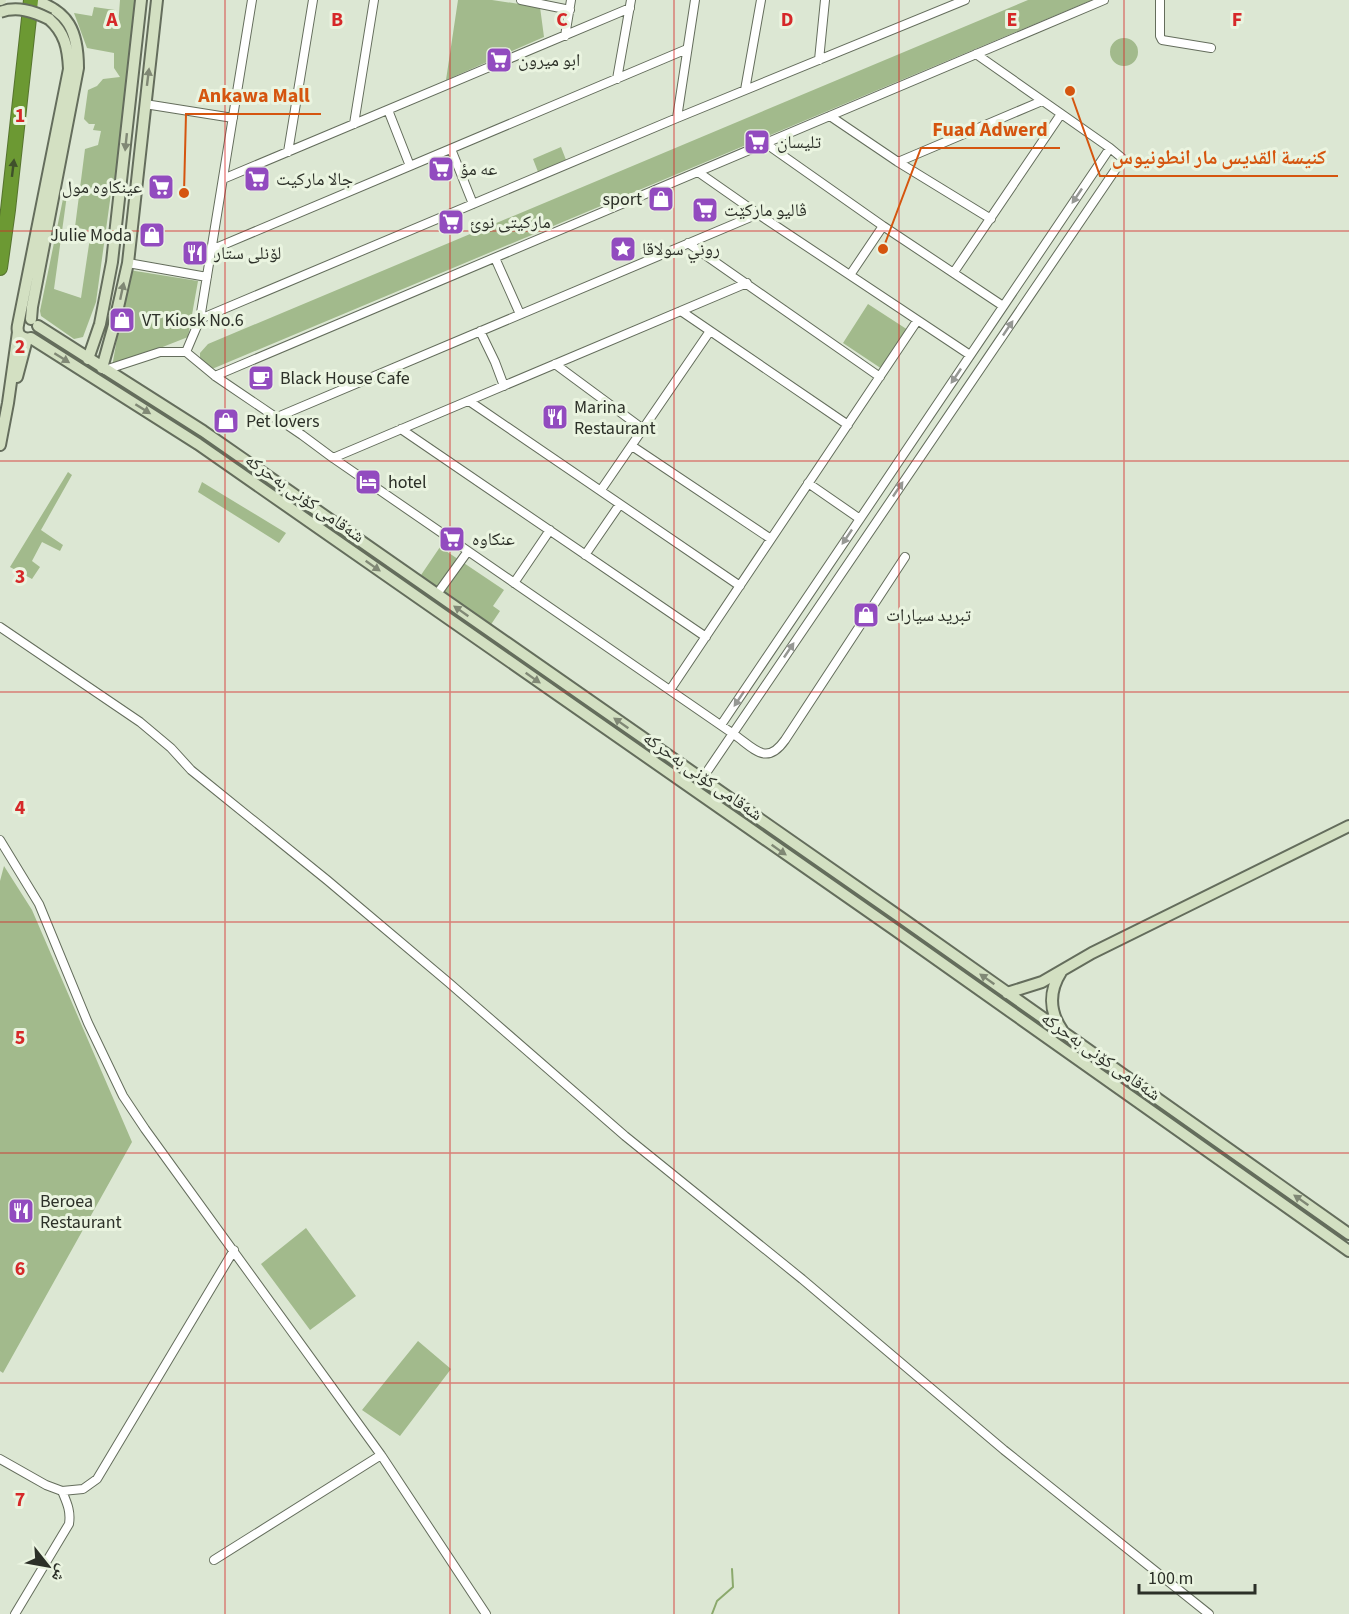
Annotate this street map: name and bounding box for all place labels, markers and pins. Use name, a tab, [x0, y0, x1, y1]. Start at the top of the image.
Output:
supermarket icon: ابو ميرون	[484, 45, 514, 75]
place label: ابو ميرون	[518, 48, 580, 73]
callout: Ankawa Mall	[186, 76, 321, 114]
callout: Fuad Adwerd	[921, 110, 1060, 148]
supermarket icon: تليسان	[742, 127, 772, 157]
place label: تليسان	[777, 130, 821, 155]
callout: كنيسة القديس مار انطونيوس	[1100, 138, 1338, 176]
supermarket icon: عه مؤ	[426, 154, 456, 184]
place label: عه مؤ	[460, 157, 497, 182]
supermarket icon: جالا ماركيت	[242, 164, 272, 194]
place label: جالا ماركيت	[276, 167, 353, 192]
supermarket icon: عينكاوه مول	[146, 172, 176, 202]
place label: عينكاوه مول	[62, 175, 142, 200]
shop icon: sport	[646, 184, 676, 214]
place label: sport	[602, 187, 642, 212]
supermarket icon: ڤالیو مارکێت	[690, 195, 720, 225]
place label: ڤالیو مارکێت	[724, 198, 807, 223]
supermarket icon: مارکیتی نوئ	[436, 207, 466, 237]
place label: مارکیتی نوئ	[470, 210, 551, 235]
shop icon: Julie Moda	[137, 220, 167, 250]
place label: Julie Moda	[50, 223, 132, 248]
place icon: روني سولاقا	[608, 234, 638, 264]
place label: روني سولاقا	[642, 237, 720, 264]
restaurant icon: لۆنلی ستار	[180, 238, 210, 268]
place label: لۆنلی ستار	[213, 241, 281, 266]
shop icon: VT Kiosk No.6	[107, 305, 137, 335]
place label: VT Kiosk No.6	[142, 308, 244, 333]
cafe icon: Black House Cafe	[246, 363, 276, 393]
place label: Black House Cafe	[280, 366, 410, 391]
place label: Marina Restaurant	[574, 395, 656, 441]
restaurant icon: Marina Restaurant	[540, 402, 570, 432]
shop icon: Pet lovers	[211, 406, 241, 436]
place label: Pet lovers	[246, 409, 319, 434]
hotel icon: hotel	[353, 467, 383, 497]
place label: hotel	[388, 470, 427, 495]
supermarket icon: عنكاوه	[437, 524, 467, 554]
place label: عنكاوه	[472, 527, 515, 552]
shop icon: تبريد سيارات	[851, 600, 881, 630]
place label: تبريد سيارات	[886, 603, 971, 628]
place label: Beroea Restaurant	[40, 1189, 122, 1235]
restaurant icon: Beroea Restaurant	[6, 1196, 36, 1226]

